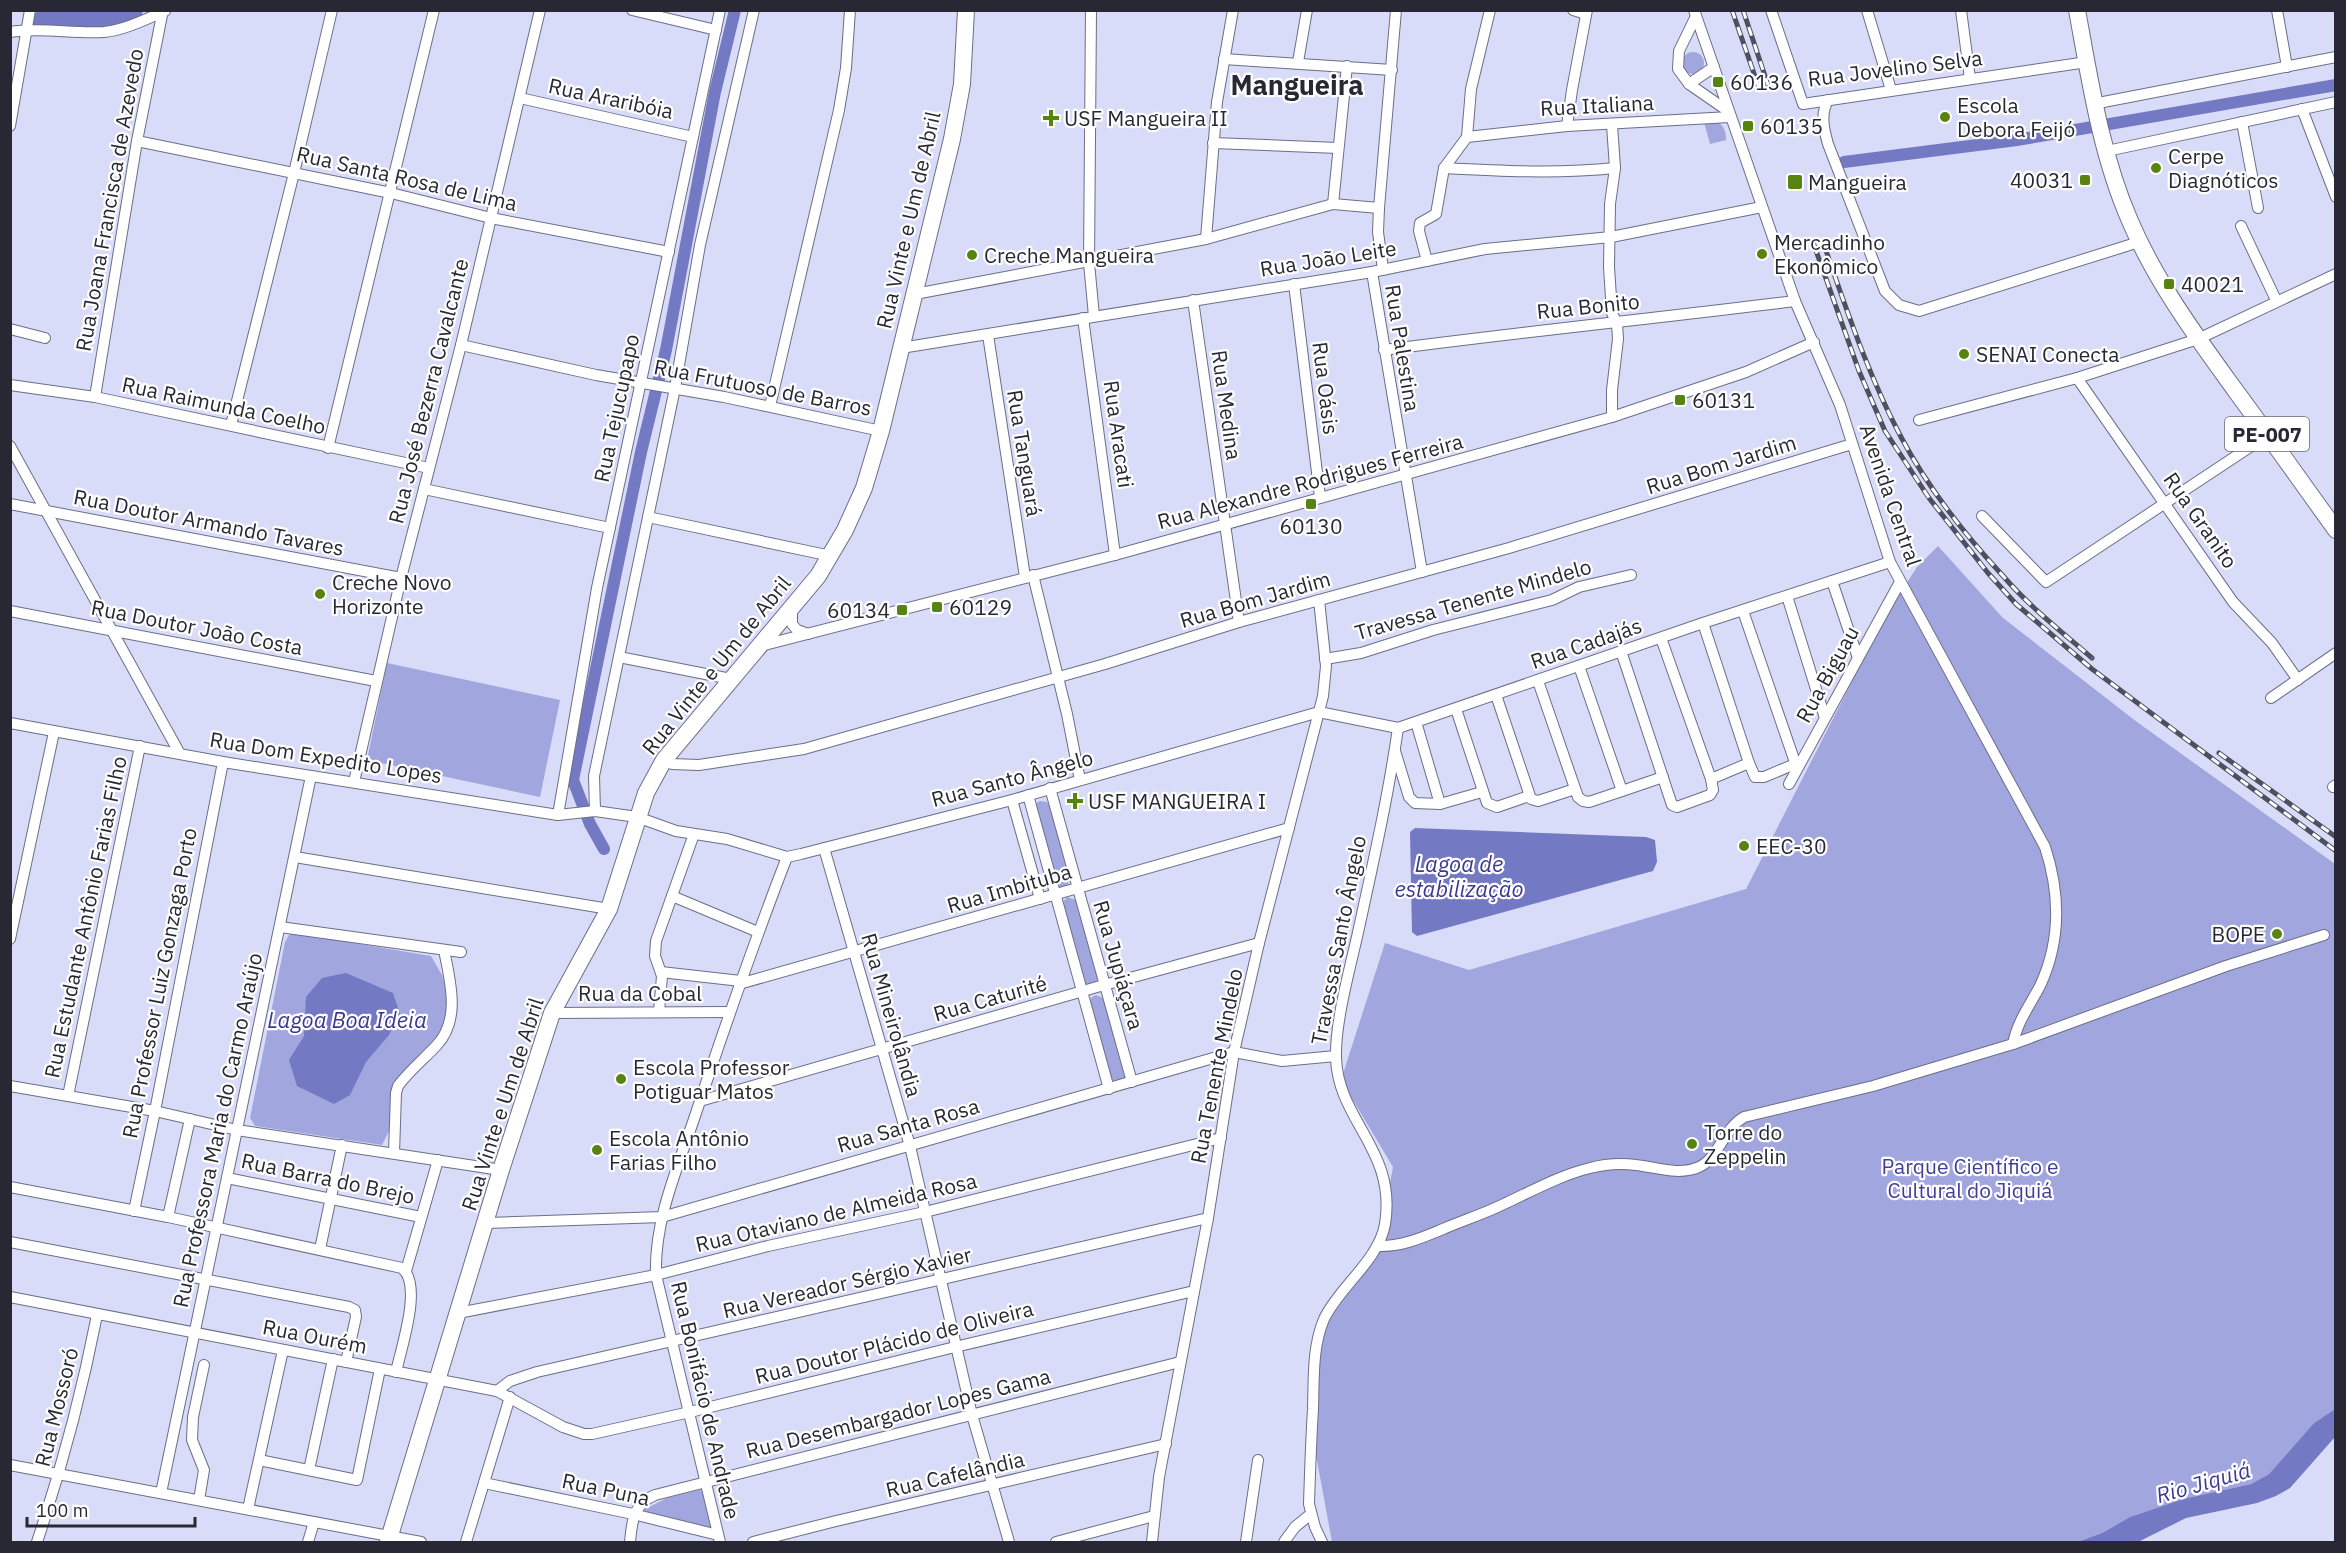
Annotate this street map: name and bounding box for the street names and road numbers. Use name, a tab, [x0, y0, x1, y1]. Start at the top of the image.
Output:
street label: Rua Jovelino Selva	[1806, 43, 1984, 93]
street label: Rua Joana Francisca de Azevedo	[69, 46, 149, 354]
street label: Rua Araribóia	[546, 71, 676, 125]
street label: Rua Italiana	[1539, 88, 1655, 122]
street label: Rua Vinte e Um de Abril	[869, 108, 947, 331]
street label: Rua Santa Rosa de Lima	[294, 139, 520, 217]
street label: Rua João Leite	[1258, 233, 1398, 283]
street label: Rua José Bezerra Cavalcante	[382, 256, 474, 526]
street label: Rua Palestina	[1379, 282, 1427, 414]
street label: Rua Bonito	[1535, 287, 1641, 325]
street label: Rua Tejucupapo	[587, 331, 645, 485]
street label: Rua Oásis	[1306, 340, 1346, 436]
street label: Rua Medina	[1205, 348, 1249, 462]
street label: Rua Frutuoso de Barros	[652, 352, 874, 422]
street label: Rua Raimunda Coelho	[120, 370, 328, 440]
street label: Rua Aracati	[1098, 378, 1140, 490]
street label: Rua Tanguará	[1001, 387, 1049, 519]
road number: PE-007	[2225, 417, 2309, 451]
street label: Avenida Central	[1854, 420, 1929, 570]
street label: Rua Alexandre Rodrigues Ferreira	[1154, 427, 1466, 535]
street label: Rua Bom Jardim	[1643, 428, 1799, 500]
street label: Rua Granito	[2158, 466, 2244, 574]
street label: Rua Doutor Armando Tavares	[71, 482, 347, 562]
street label: Travessa Tenente Mindelo	[1352, 552, 1594, 646]
street label: Rua Bom Jardim	[1176, 564, 1334, 634]
street label: Rua Vinte e Um de Abril	[635, 570, 797, 760]
street label: Rua Doutor João Costa	[89, 593, 305, 661]
street label: Rua Cadajás	[1527, 611, 1645, 675]
street label: Rua Biguau	[1789, 621, 1865, 727]
street label: Rua Dom Expedito Lopes	[208, 725, 444, 789]
street label: Rua Santo Ângelo	[928, 743, 1096, 813]
street label: Rua Estudante Antônio Farias Filho	[37, 753, 133, 1081]
street label: Rua Professor Luiz Gonzaga Porto	[115, 825, 203, 1141]
street label: Travessa Santo Ângelo	[1304, 833, 1372, 1047]
street label: Rua Imbituba	[943, 857, 1075, 919]
street label: Rua Jupiáçara	[1087, 897, 1151, 1033]
street label: Rua Mineirolândia	[855, 930, 929, 1100]
street label: Rua Professora Maria do Carmo Araújo	[166, 950, 268, 1310]
street label: Rua Tenente Mindelo	[1183, 966, 1249, 1166]
street label: Rua Caturité	[930, 968, 1050, 1028]
street label: Rua da Cobal	[578, 979, 702, 1007]
street label: Rua Vinte e Um de Abril	[454, 994, 550, 1214]
street label: Rua Santa Rosa	[834, 1091, 982, 1159]
street label: Rua Barra do Brejo	[239, 1146, 417, 1210]
street label: Rua Otaviano de Almeida Rosa	[693, 1166, 979, 1258]
street label: Rua Vereador Sérgio Xavier	[720, 1240, 975, 1324]
street label: Rua Bonifácio de Andrade	[665, 1278, 747, 1522]
street label: Rua Doutor Plácido de Oliveira	[752, 1294, 1036, 1390]
street label: Rua Ourém	[260, 1312, 370, 1360]
street label: Rua Mossoró	[28, 1345, 84, 1469]
street label: Rua Desembargador Lopes Gama	[743, 1362, 1053, 1464]
street label: Rua Cafelândia	[883, 1444, 1027, 1504]
street label: Rua Puna	[559, 1466, 653, 1512]

